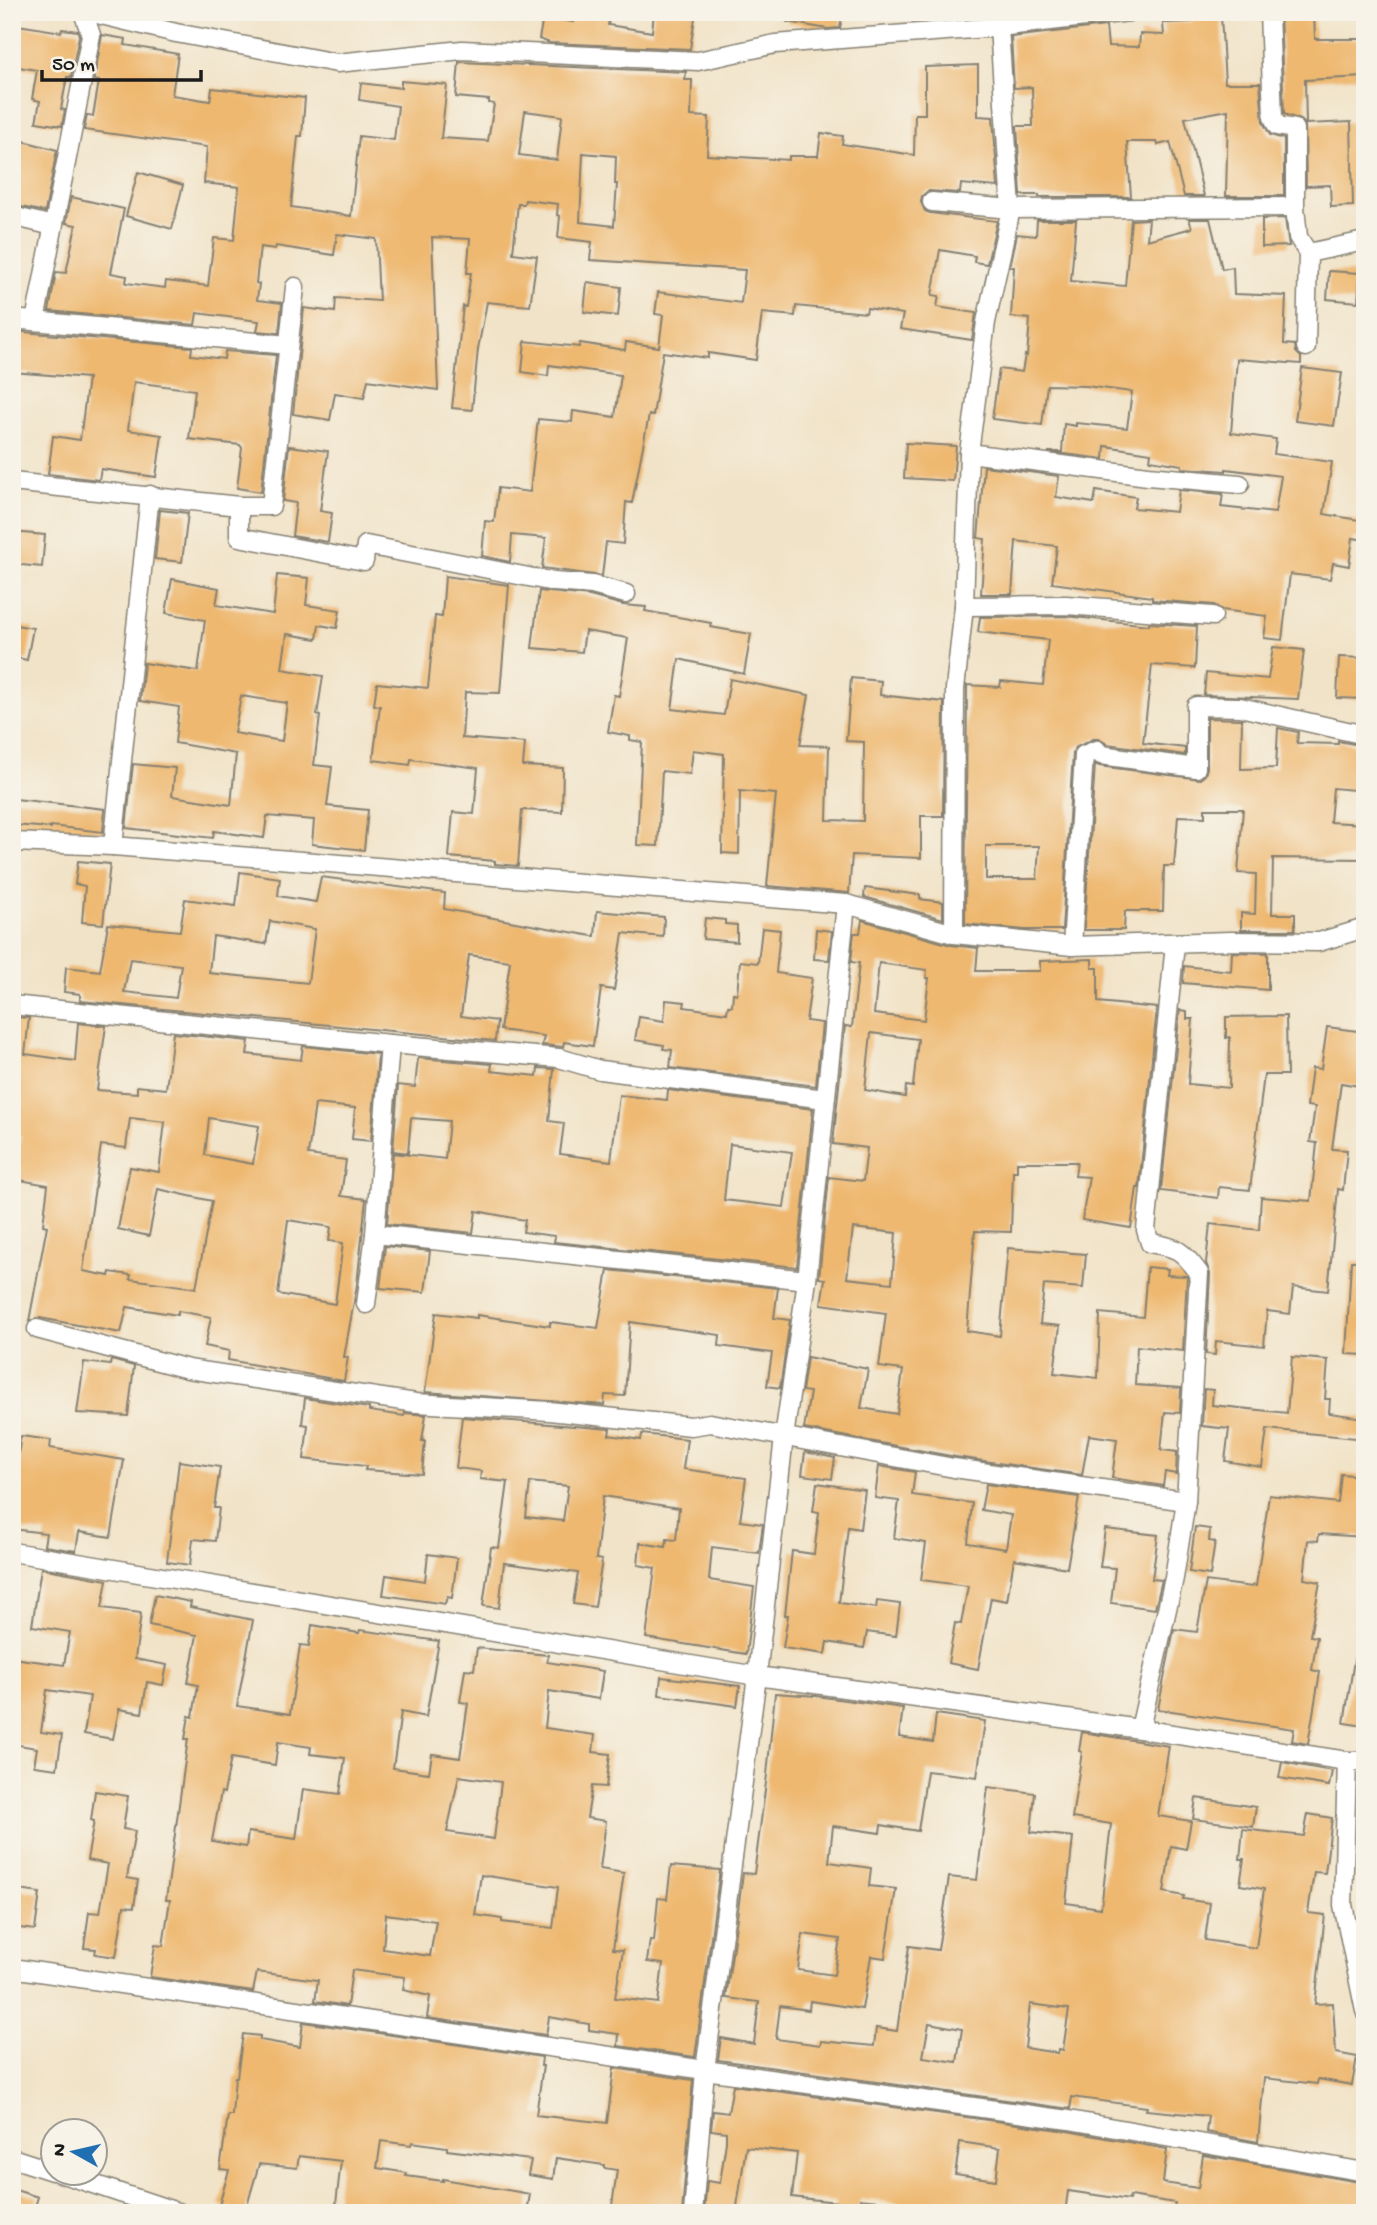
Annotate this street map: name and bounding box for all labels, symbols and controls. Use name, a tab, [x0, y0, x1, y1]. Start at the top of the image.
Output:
scale bar	[42, 38, 201, 82]
text: 50 m	[52, 54, 95, 79]
north arrow	[38, 2116, 108, 2186]
text: N	[48, 2142, 73, 2158]

